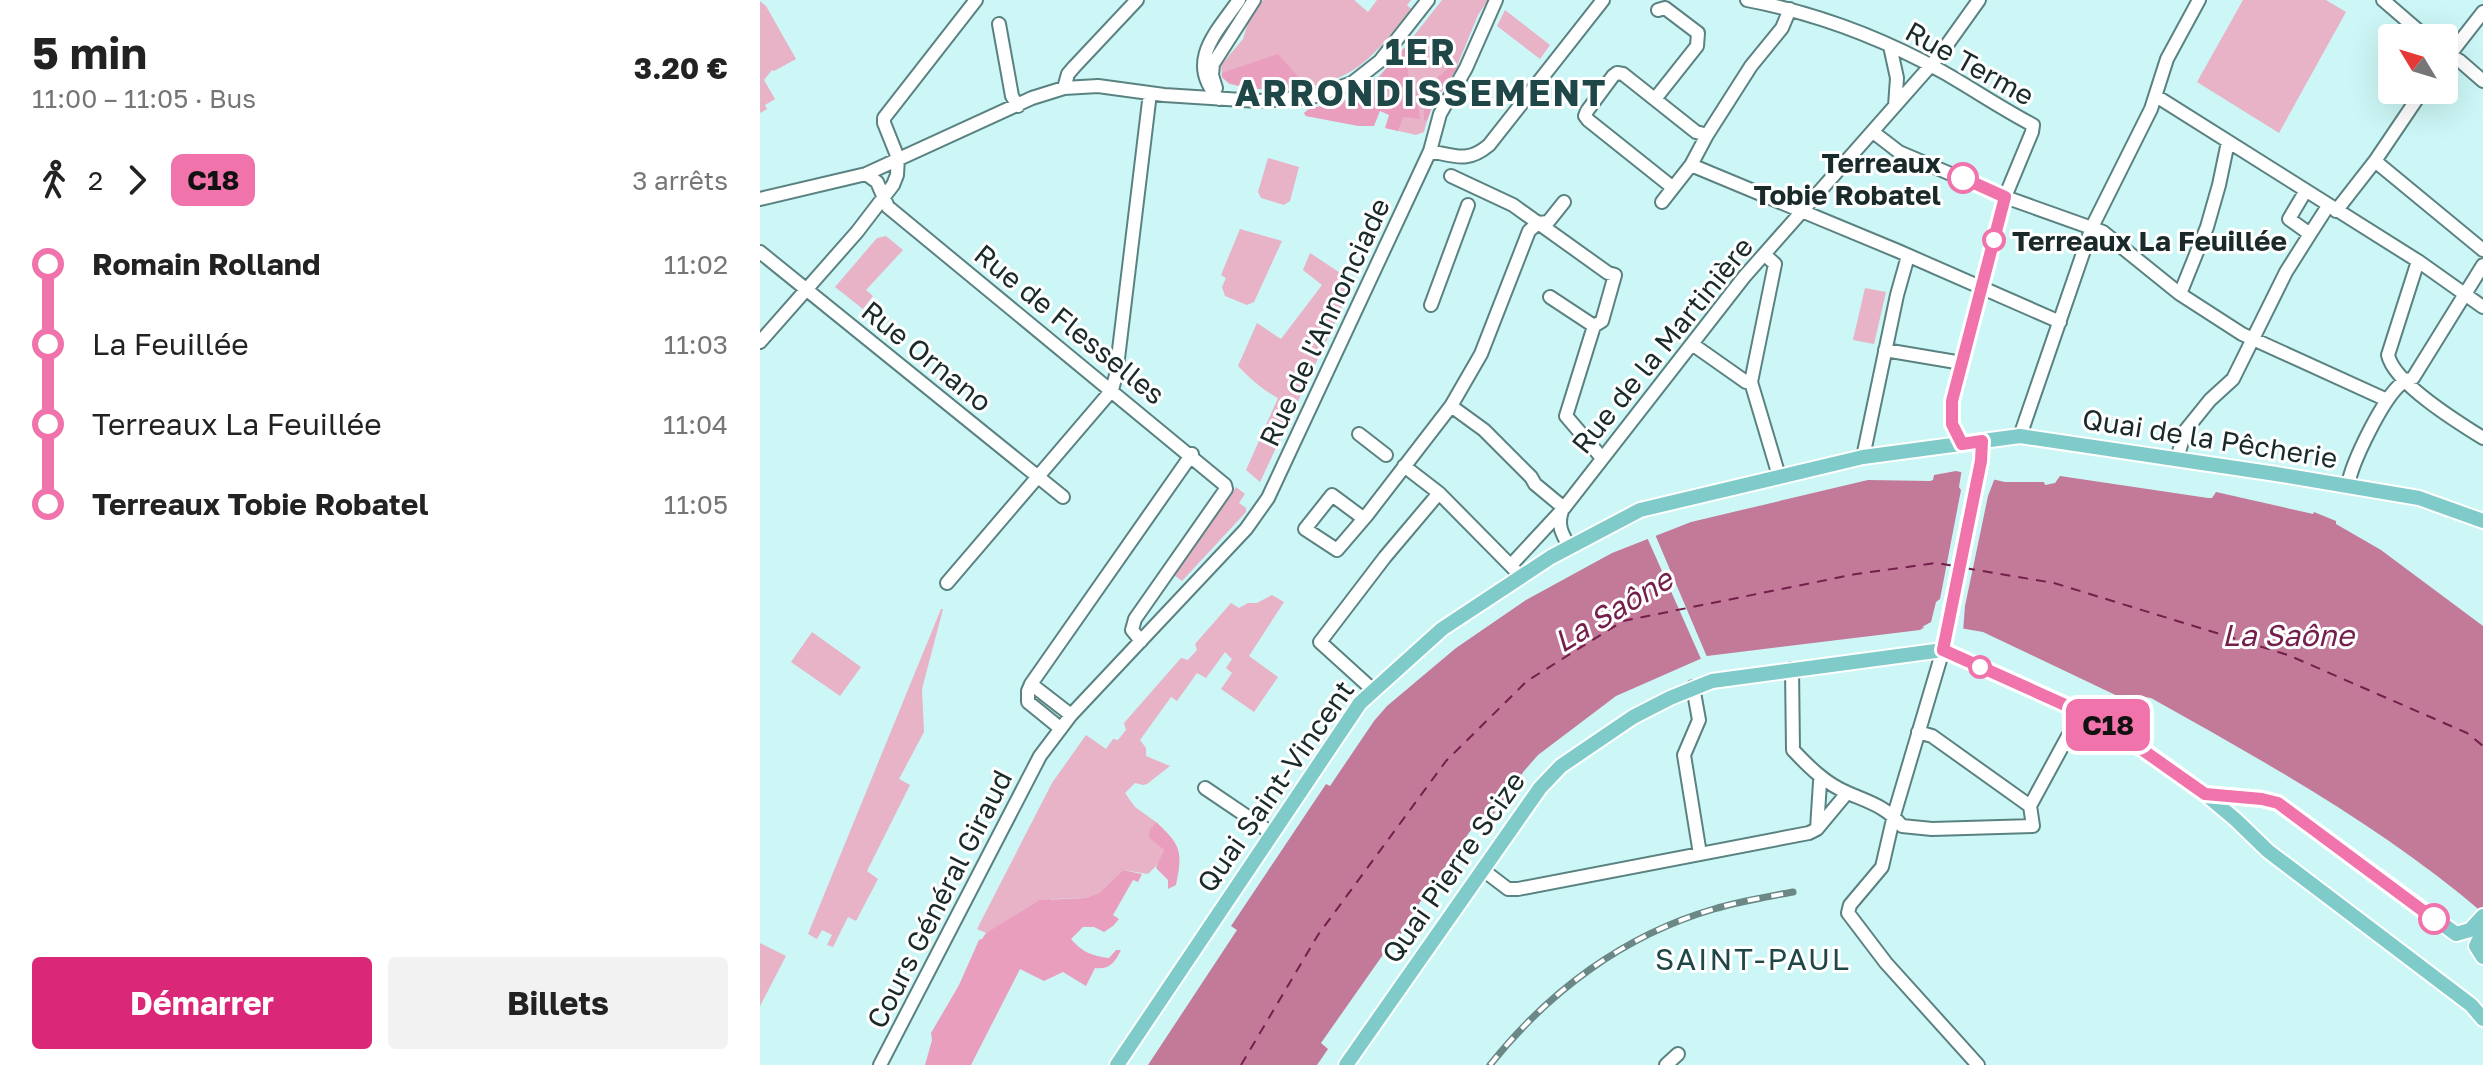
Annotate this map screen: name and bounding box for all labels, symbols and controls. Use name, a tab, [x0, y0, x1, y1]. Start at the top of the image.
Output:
street label: Rue Terme	[1900, 14, 2040, 112]
north arrow	[2378, 24, 2458, 104]
map controls	[2378, 24, 2458, 104]
text: 5 min	[32, 26, 147, 79]
district label: 1ER ARRONDISSEMENT	[1235, 30, 1607, 114]
text: 3.20 €	[634, 50, 728, 86]
text: 11:00 – 11:05 · Bus	[32, 83, 256, 114]
place label: Terreaux Tobie Robatel	[1753, 146, 1941, 211]
icon: walk	[32, 158, 76, 202]
icon: forward	[115, 158, 159, 202]
text: C18	[187, 163, 239, 196]
marker: Terreaux Tobie Robatel	[1948, 163, 1978, 193]
text: 2	[88, 165, 103, 196]
text: 3 arrêts	[632, 165, 728, 196]
street label: Rue de l'Annonciade	[1252, 193, 1396, 451]
place label: Terreaux La Feuillée	[2012, 224, 2287, 257]
marker: Terreaux La Feuillée	[1983, 229, 2005, 251]
street label: Rue de la Martinière	[1565, 230, 1759, 460]
street label: Rue de Flesselles	[968, 237, 1172, 411]
text: Romain Rolland	[92, 246, 320, 282]
text: 11:02	[664, 249, 728, 280]
street label: Rue Ornano	[855, 294, 999, 418]
text: La Feuillée	[92, 326, 249, 362]
text: 11:03	[664, 329, 728, 360]
street label: Quai de la Pêcherie	[2080, 402, 2340, 474]
text: Terreaux La Feuillée	[92, 406, 382, 442]
text: 11:04	[663, 409, 728, 440]
text: Terreaux Tobie Robatel	[92, 486, 429, 522]
text: 11:05	[664, 489, 728, 520]
water label: La Saône	[1547, 559, 1681, 659]
water label: La Saône	[2222, 617, 2357, 653]
unlabelled marker	[1969, 656, 1991, 678]
street label: Quai Saint-Vincent	[1190, 674, 1360, 898]
line badge: C18	[2062, 699, 2154, 751]
text: C18	[2082, 708, 2134, 741]
street label: Cours Général Giraud	[860, 764, 1018, 1034]
street label: Quai Pierre Scize	[1375, 765, 1531, 969]
unlabelled marker	[2419, 904, 2449, 934]
district label: SAINT-PAUL	[1655, 941, 1851, 977]
button: Démarrer	[32, 957, 372, 1049]
button: Billets	[388, 957, 728, 1049]

